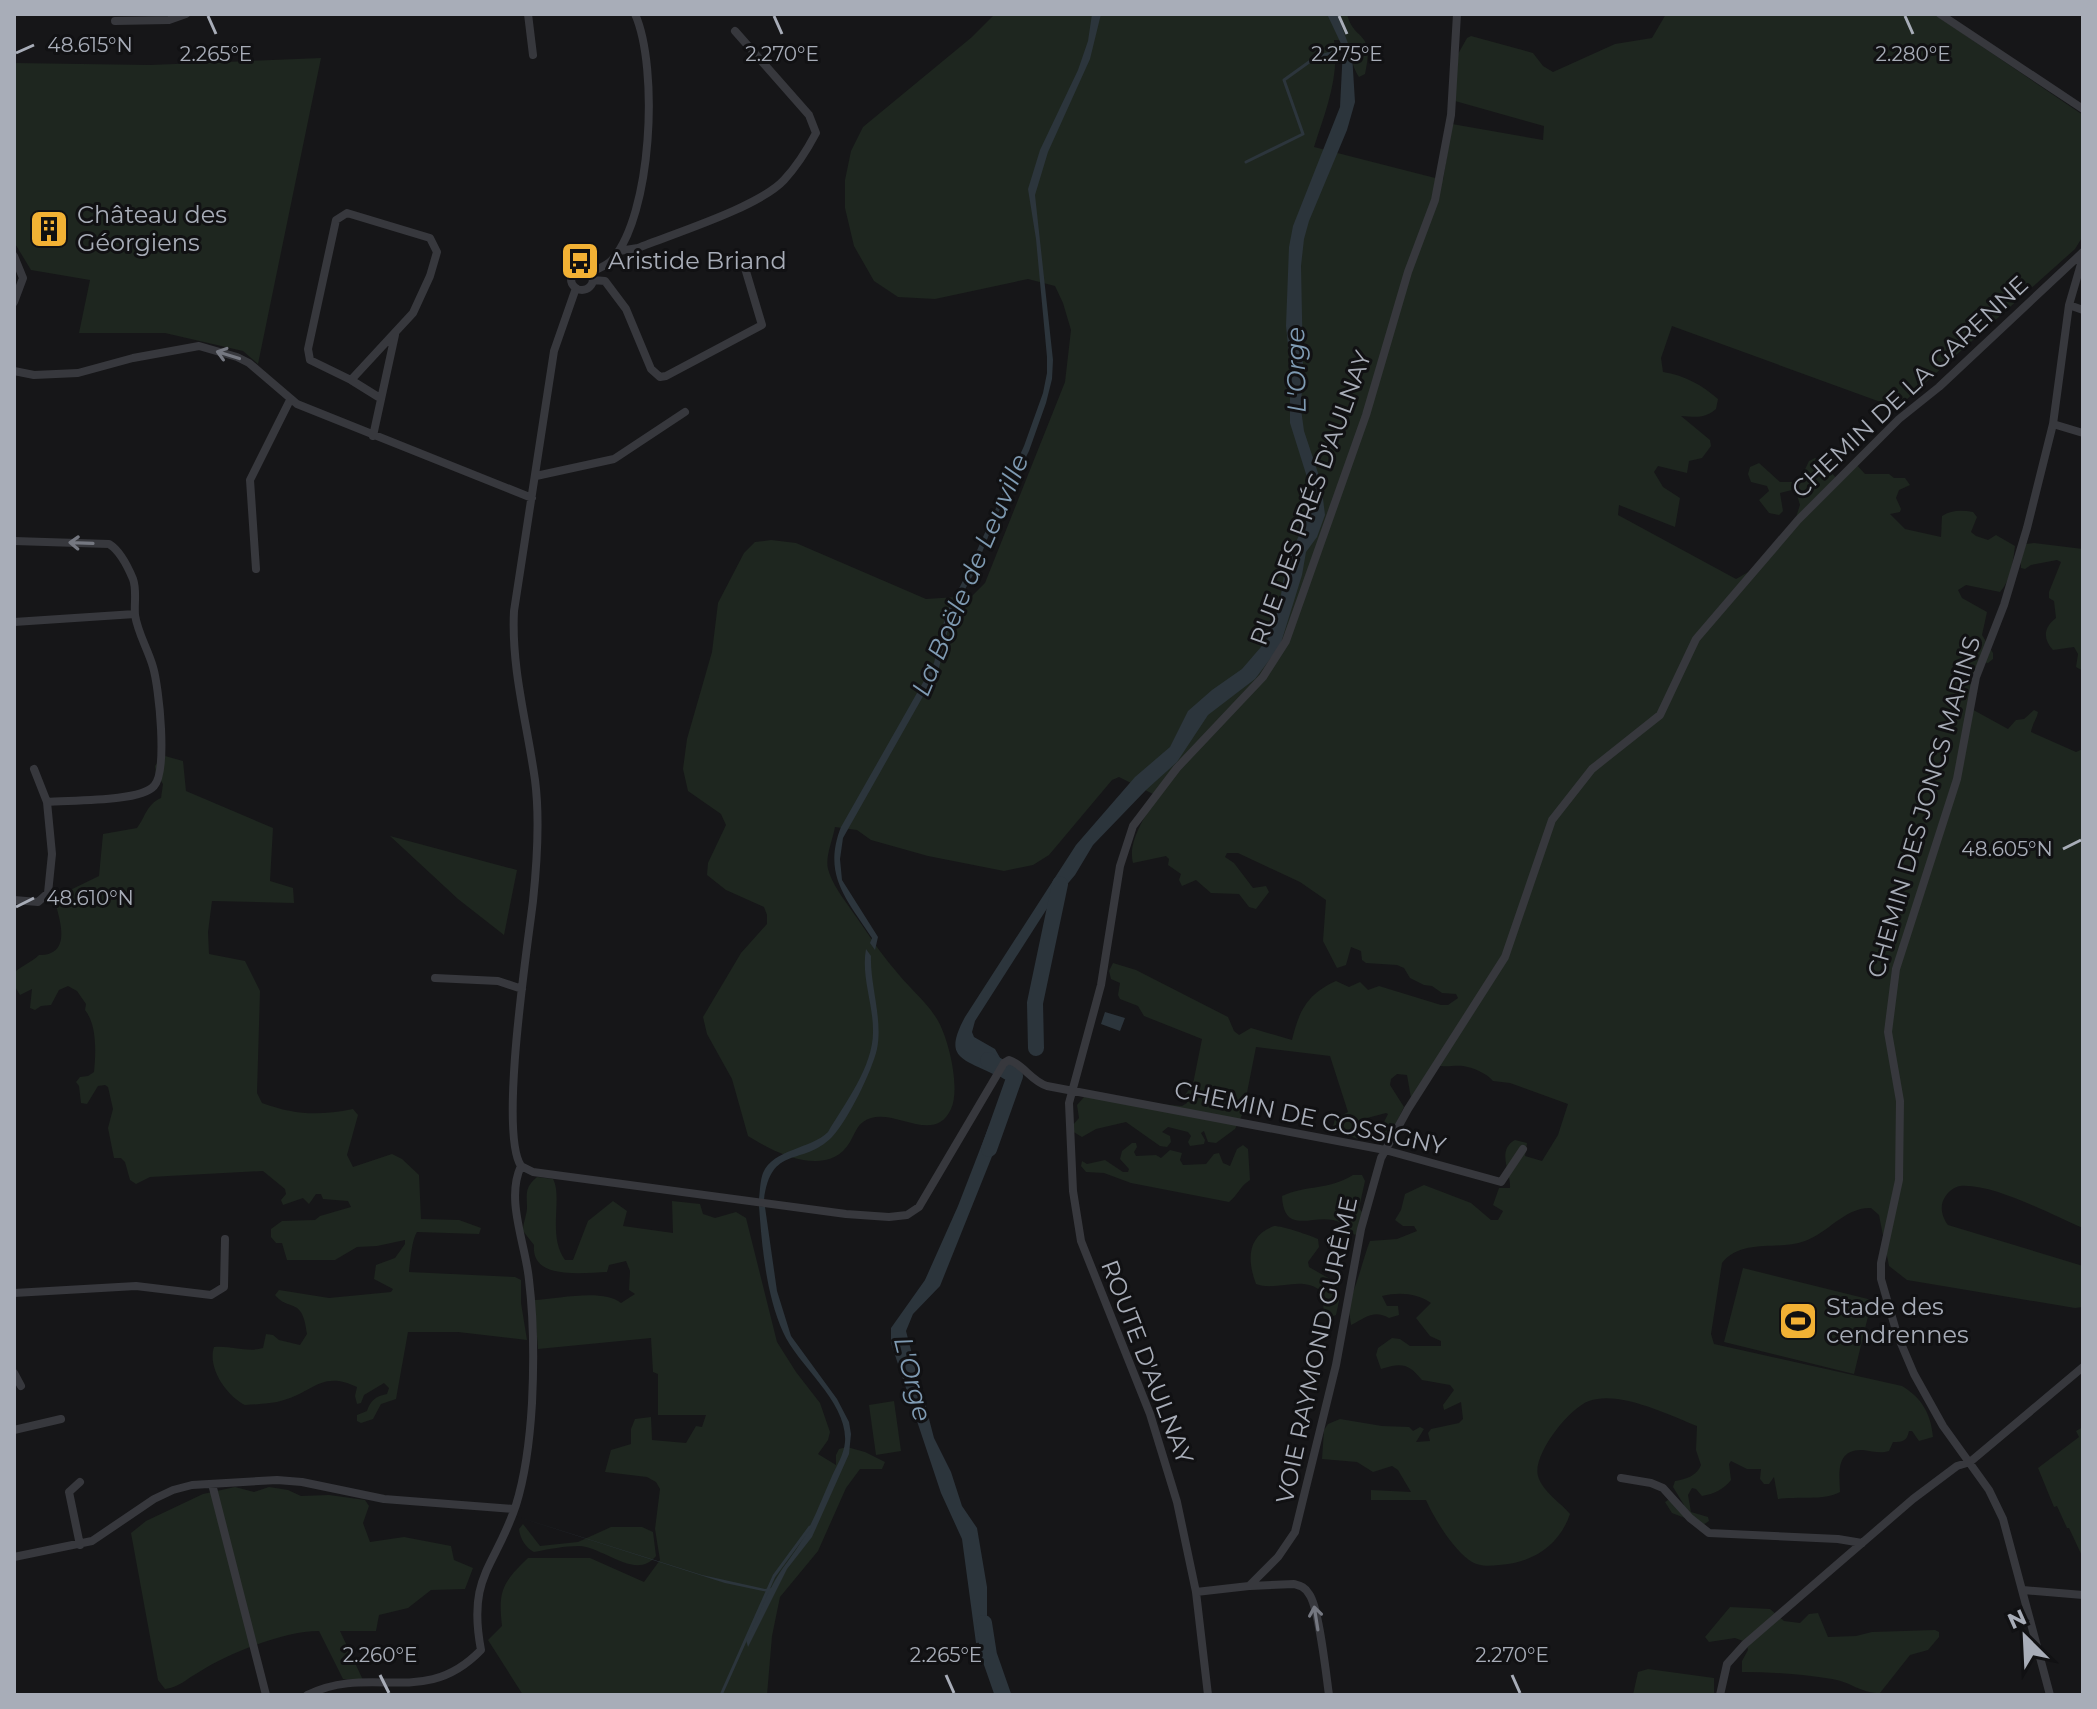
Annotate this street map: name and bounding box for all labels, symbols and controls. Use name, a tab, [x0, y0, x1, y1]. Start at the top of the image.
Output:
text: 48.615°N	[47, 33, 133, 57]
text: 2.265°E	[180, 42, 252, 66]
text: 2.270°E	[745, 42, 819, 66]
text: 2.275°E	[1311, 42, 1383, 66]
text: 2.280°E	[1875, 42, 1951, 66]
place label: Château des Géorgiens	[77, 200, 227, 257]
building icon: Château des Géorgiens	[28, 208, 70, 250]
bus stop icon: Aristide Briand	[559, 240, 601, 282]
place label: Aristide Briand	[608, 246, 787, 275]
street label: CHEMIN DE LA GARENNE	[1785, 269, 2034, 504]
water label: L'Orge	[1279, 327, 1313, 413]
street label: RUE DES PRÉS D'AULNAY	[1244, 346, 1378, 649]
one-way arrow	[215, 347, 241, 362]
water label: La Boële de Leuville	[904, 449, 1036, 701]
one-way arrow	[68, 536, 95, 551]
street label: CHEMIN DES JONCS MARINS	[1861, 633, 1986, 981]
text: 48.605°N	[1961, 837, 2053, 861]
text: 48.610°N	[46, 886, 134, 910]
street label: CHEMIN DE COSSIGNY	[1172, 1075, 1449, 1161]
street label: VOIE RAYMOND GURÊME	[1270, 1194, 1363, 1506]
street label: ROUTE D'AULNAY	[1095, 1256, 1200, 1469]
place label: Stade des cendrennes	[1826, 1292, 1969, 1349]
sports icon: Stade des cendrennes	[1777, 1300, 1819, 1342]
water label: L'Orge	[887, 1333, 939, 1425]
north arrow	[1985, 1597, 2065, 1677]
text: N	[2003, 1603, 2031, 1635]
one-way arrow	[1308, 1606, 1323, 1631]
text: 2.260°E	[343, 1643, 417, 1667]
text: 2.265°E	[910, 1643, 982, 1667]
text: 2.270°E	[1475, 1643, 1549, 1667]

